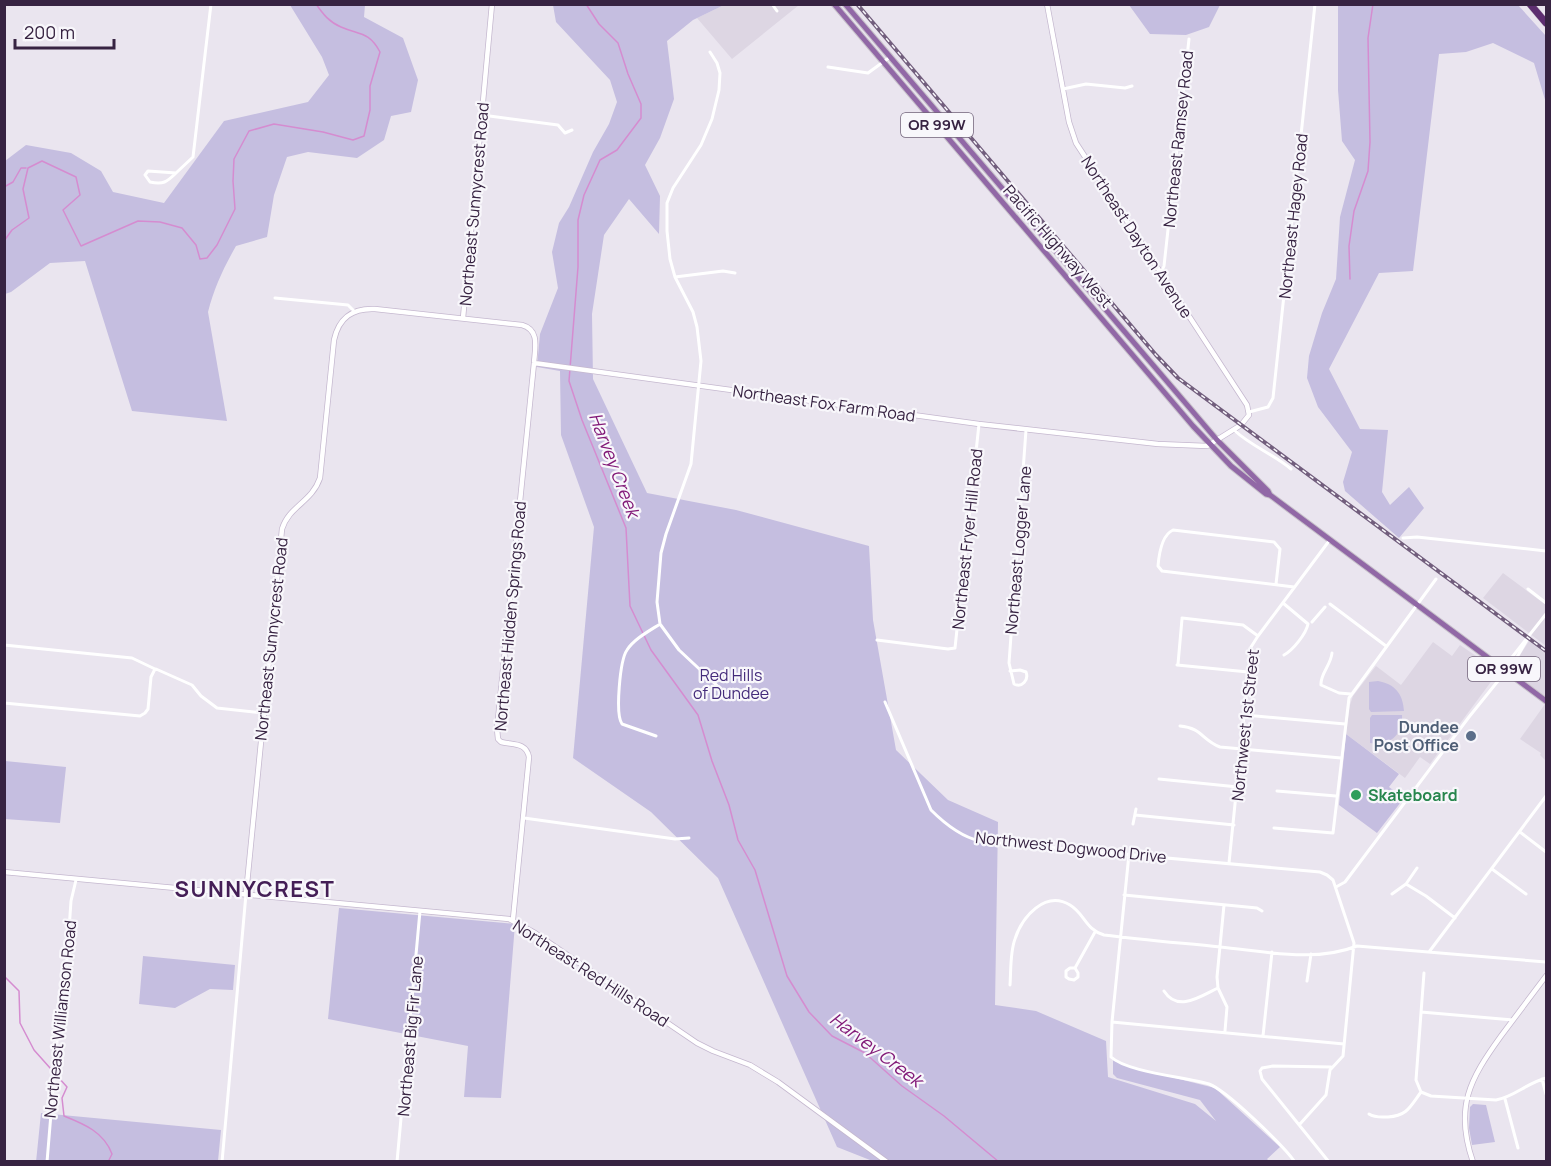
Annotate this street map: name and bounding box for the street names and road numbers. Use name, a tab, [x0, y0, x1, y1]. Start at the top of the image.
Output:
street label: Northeast Ramsey Road	[1158, 49, 1198, 229]
street label: Northeast Sunnycrest Road	[454, 101, 494, 307]
road number: OR 99W	[901, 113, 973, 137]
street label: Northeast Hagey Road	[1273, 132, 1313, 300]
street label: Northeast Dayton Avenue	[1076, 152, 1198, 322]
street label: Pacific Highway West	[999, 180, 1117, 312]
street label: Northeast Fox Farm Road	[731, 379, 917, 427]
street label: Northeast Fryer Hill Road	[947, 448, 987, 630]
street label: Northeast Logger Lane	[1000, 465, 1036, 635]
street label: Northeast Hidden Springs Road	[489, 500, 531, 732]
street label: Northeast Sunnycrest Road	[249, 536, 293, 742]
street label: Northwest 1st Street	[1226, 648, 1264, 802]
road number: OR 99W	[1468, 657, 1540, 681]
street label: Northwest Dogwood Drive	[974, 826, 1168, 868]
street label: Northeast Red Hills Road	[509, 914, 673, 1032]
street label: Northeast Williamson Road	[39, 919, 81, 1119]
street label: Northeast Big Fir Lane	[392, 955, 428, 1117]

